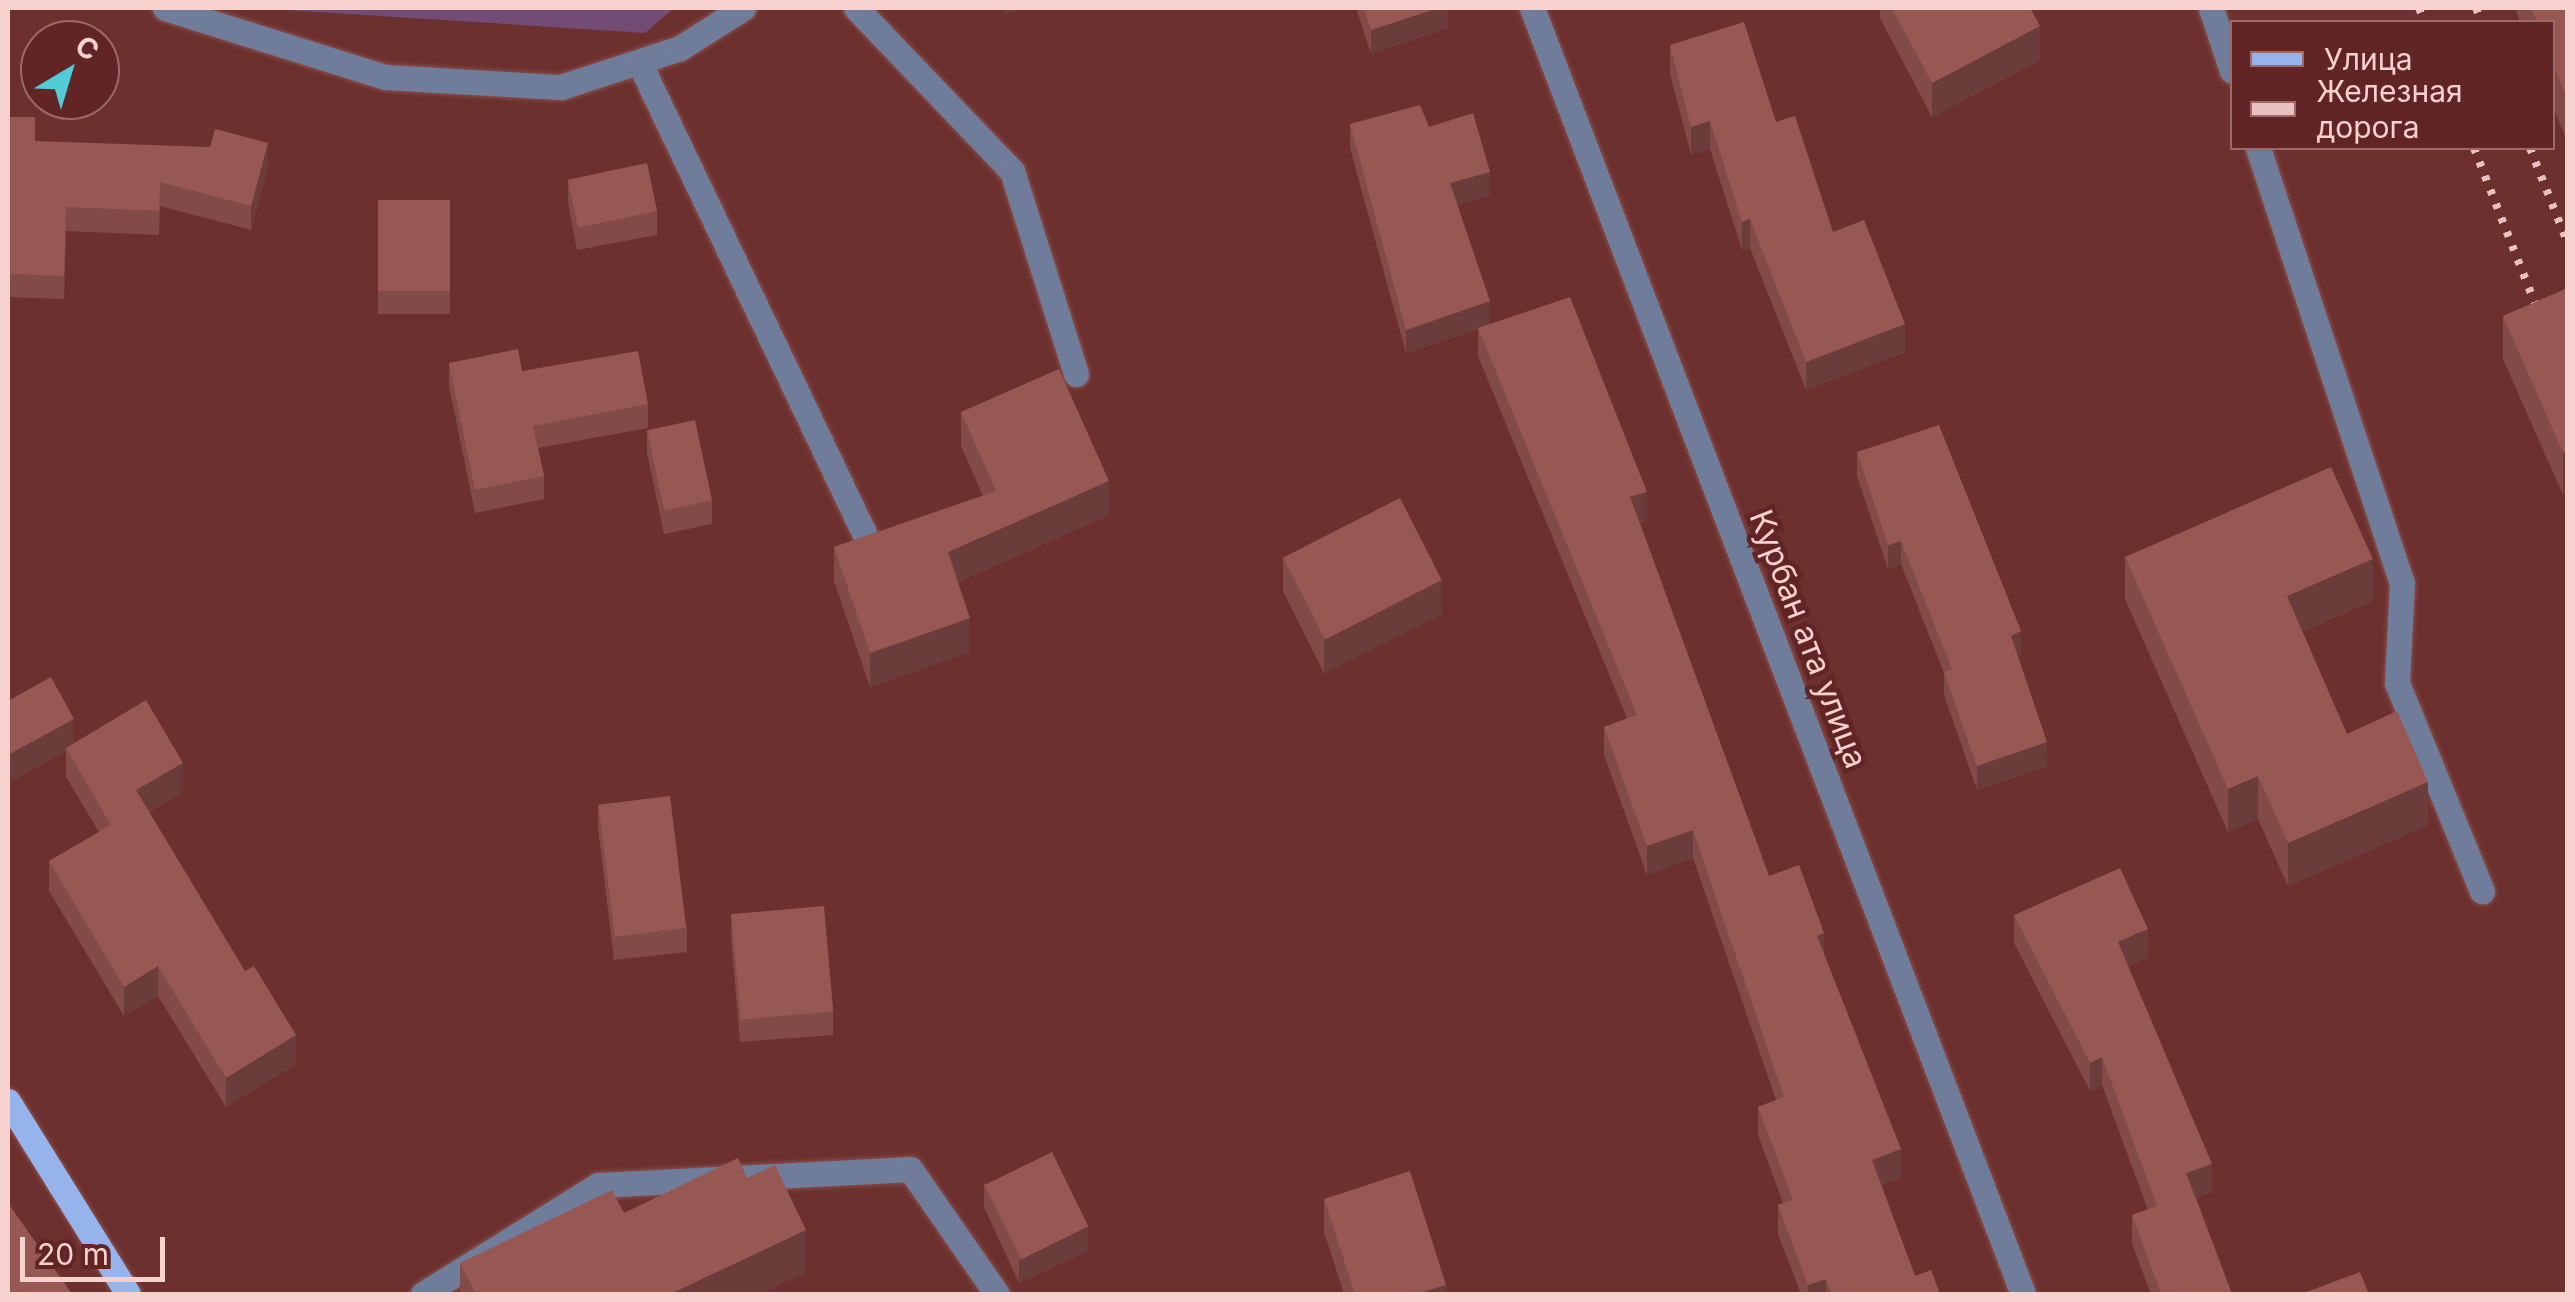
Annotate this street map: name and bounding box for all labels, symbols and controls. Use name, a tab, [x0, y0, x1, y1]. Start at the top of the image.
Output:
north arrow	[20, 20, 120, 120]
legend	[2230, 20, 2555, 150]
text: С	[69, 28, 106, 68]
text: Улица	[2324, 41, 2413, 77]
text: Железная дорога	[2316, 73, 2463, 145]
street label: Курбан ата улица	[1741, 504, 1875, 774]
scale bar	[25, 1217, 170, 1279]
text: 20 m	[37, 1236, 109, 1272]

